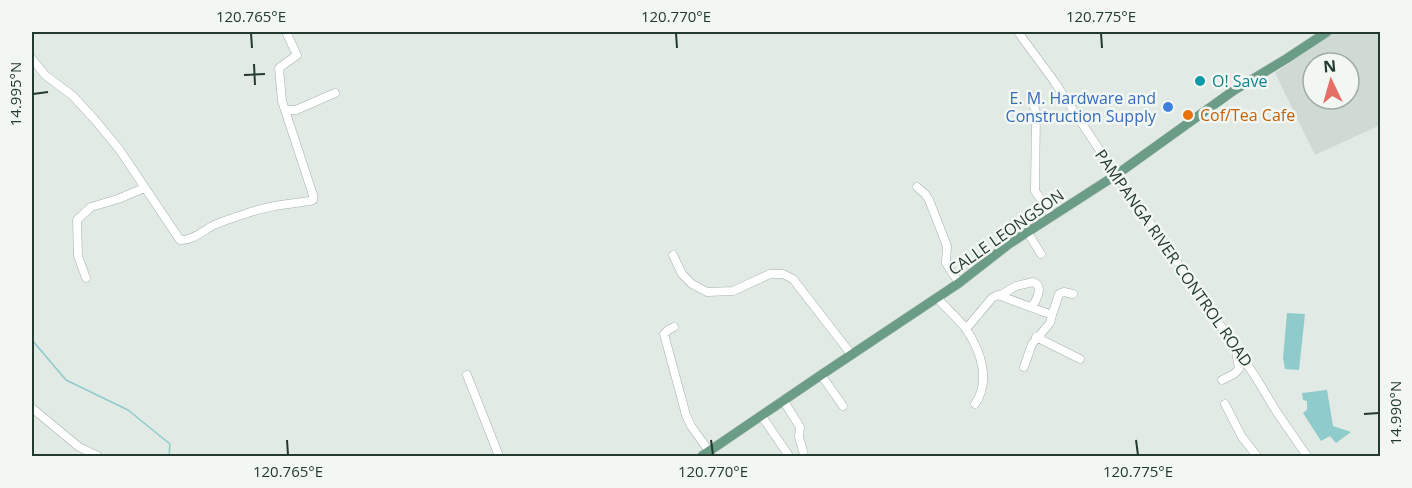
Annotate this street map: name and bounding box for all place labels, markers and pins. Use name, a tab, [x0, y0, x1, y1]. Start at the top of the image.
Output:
place label: O! Save	[1212, 70, 1267, 92]
marker: O! Save	[1193, 74, 1207, 88]
place label: E. M. Hardware and Construction Supply	[1006, 87, 1157, 127]
marker: E. M. Hardware and Construction Supply	[1161, 100, 1175, 114]
place label: Cof/Tea Cafe	[1200, 104, 1295, 126]
marker: Cof/Tea Cafe	[1181, 108, 1195, 122]

